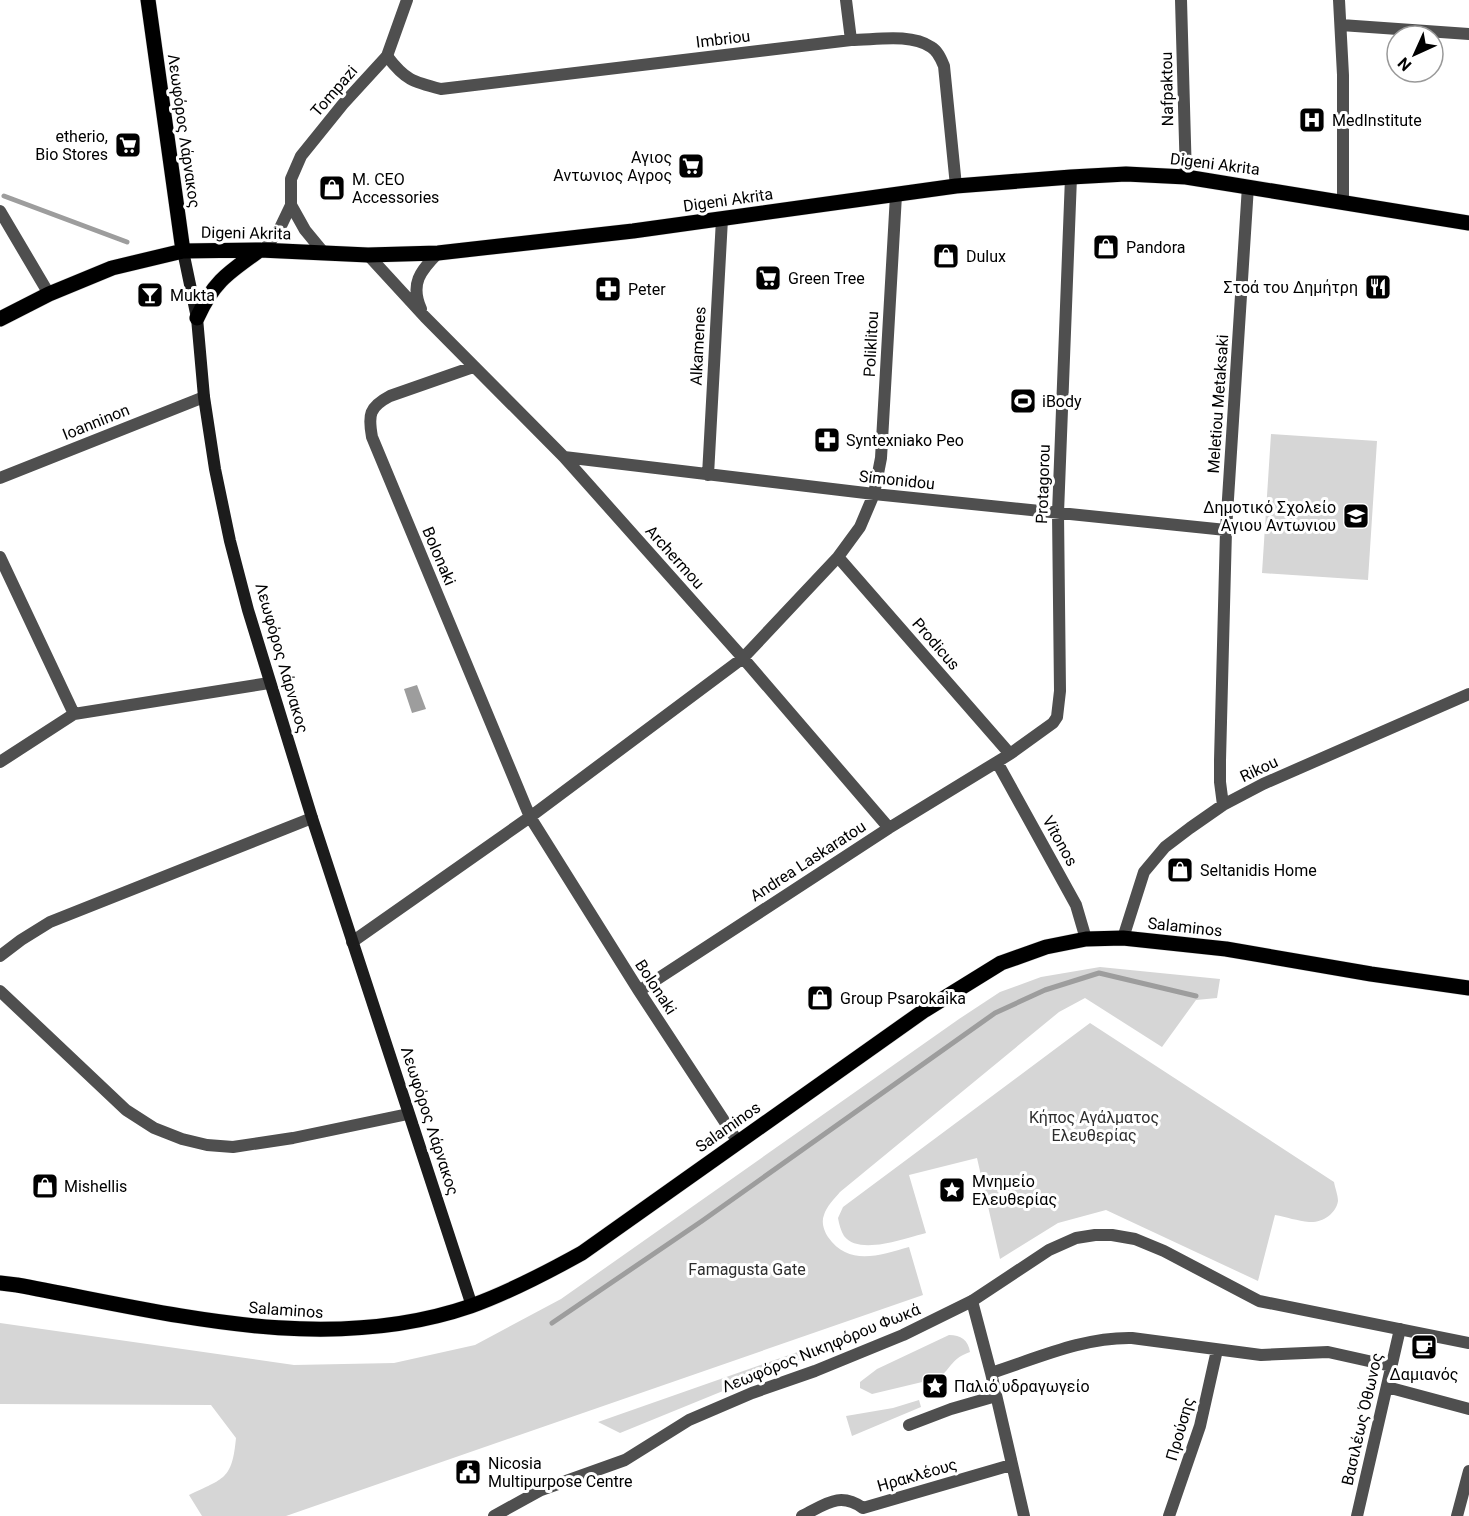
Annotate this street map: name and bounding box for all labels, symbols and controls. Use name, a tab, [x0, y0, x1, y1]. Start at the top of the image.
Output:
north arrow	[1385, 24, 1445, 84]
street label: Imbriou	[695, 26, 751, 52]
street label: Nafpaktou	[1157, 52, 1177, 126]
street label: Λεωφόρος Λάρνακος	[164, 53, 204, 209]
text: N	[1394, 54, 1415, 75]
street label: Tompazi	[307, 62, 361, 120]
hospital icon: MedInstitute	[1297, 105, 1327, 135]
place label: MedInstitute	[1332, 111, 1422, 130]
place label: etherio, Bio Stores	[35, 127, 108, 164]
supermarket icon: etherio, Bio Stores	[113, 130, 143, 160]
place label: Αγιος Αντωνιος Αγρος	[553, 148, 672, 185]
street label: Digeni Akrita	[1169, 149, 1261, 179]
supermarket icon: Αγιος Αντωνιος Αγρος	[676, 151, 706, 181]
place label: M. CEO Accessories	[352, 170, 439, 207]
shop icon: M. CEO Accessories	[317, 173, 347, 203]
street label: Digeni Akrita	[682, 184, 774, 216]
street label: Digeni Akrita	[201, 223, 291, 243]
shop icon: Pandora	[1091, 232, 1121, 262]
place label: Pandora	[1126, 238, 1186, 257]
shop icon: Dulux	[931, 241, 961, 271]
place label: Dulux	[966, 247, 1006, 266]
supermarket icon: Green Tree	[753, 263, 783, 293]
place label: Green Tree	[788, 269, 865, 288]
restaurant icon: Στοά του Δημήτρη	[1363, 272, 1393, 302]
pharmacy icon: Peter	[593, 274, 623, 304]
place label: Στοά του Δημήτρη	[1224, 278, 1358, 297]
bar icon: Mukta	[135, 280, 165, 310]
place label: Peter	[628, 280, 666, 299]
place label: Mukta	[170, 286, 215, 305]
street label: Alkamenes	[686, 306, 710, 386]
street label: Poliklitou	[860, 311, 882, 377]
street label: Meletiou Metaksaki	[1204, 334, 1232, 474]
sports icon: iBody	[1008, 386, 1038, 416]
place label: iBody	[1042, 392, 1082, 411]
street label: Ioanninon	[60, 400, 132, 444]
pharmacy icon: Syntexniako Peo	[812, 425, 842, 455]
place label: Syntexniako Peo	[846, 431, 964, 450]
street label: Protagorou	[1032, 444, 1054, 524]
street label: Simonidou	[858, 467, 936, 493]
place label: Δημοτικό Σχολείο Αγιου Αντωνιου	[1203, 498, 1336, 535]
school or university icon: Δημοτικό Σχολείο Αγιου Αντωνιου	[1341, 501, 1371, 531]
street label: Archermou	[642, 521, 708, 593]
street label: Bolonaki	[418, 524, 460, 588]
street label: Λεωφόρος Λάρνακος	[251, 581, 313, 735]
street label: Prodicus	[908, 614, 964, 674]
street label: Rikou	[1237, 752, 1281, 786]
street label: Vitonos	[1038, 813, 1082, 869]
street label: Andrea Laskaratou	[747, 817, 869, 905]
shop icon: Seltanidis Home	[1165, 855, 1195, 885]
place label: Seltanidis Home	[1200, 861, 1317, 880]
street label: Salaminos	[1147, 914, 1223, 940]
street label: Bolonaki	[631, 956, 681, 1018]
shop icon: Group Psarokaika	[805, 983, 835, 1013]
place label: Group Psarokaika	[840, 989, 966, 1008]
street label: Λεωφόρος Λάρνακος	[397, 1044, 463, 1198]
street label: Salaminos	[692, 1098, 764, 1156]
park label: Κήπος Αγάλματος Ελευθερίας	[1029, 1108, 1159, 1145]
shop icon: Mishellis	[30, 1171, 60, 1201]
place label: Μνημείο Ελευθερίας	[972, 1172, 1057, 1209]
place icon: Μνημείο Ελευθερίας	[937, 1175, 967, 1205]
place label: Mishellis	[64, 1177, 127, 1196]
park label: Famagusta Gate	[688, 1260, 806, 1279]
street label: Salaminos	[248, 1298, 324, 1322]
street label: Λεωφόρος Νικηφόρου Φωκά	[719, 1299, 923, 1397]
cafe icon: Δαμιανός	[1409, 1332, 1439, 1362]
street label: Βασιλέως Όθωνος	[1338, 1351, 1386, 1487]
place label: Δαμιανός	[1390, 1365, 1458, 1384]
place icon: Παλιό υδραγωγείο	[920, 1371, 950, 1401]
place label: Παλιό υδραγωγείο	[954, 1377, 1090, 1396]
street label: Προύσης	[1162, 1395, 1198, 1463]
place label: Nicosia Multipurpose Centre	[488, 1454, 633, 1491]
street label: Ηρακλέους	[875, 1455, 959, 1495]
public building icon: Nicosia Multipurpose Centre	[453, 1457, 483, 1487]

